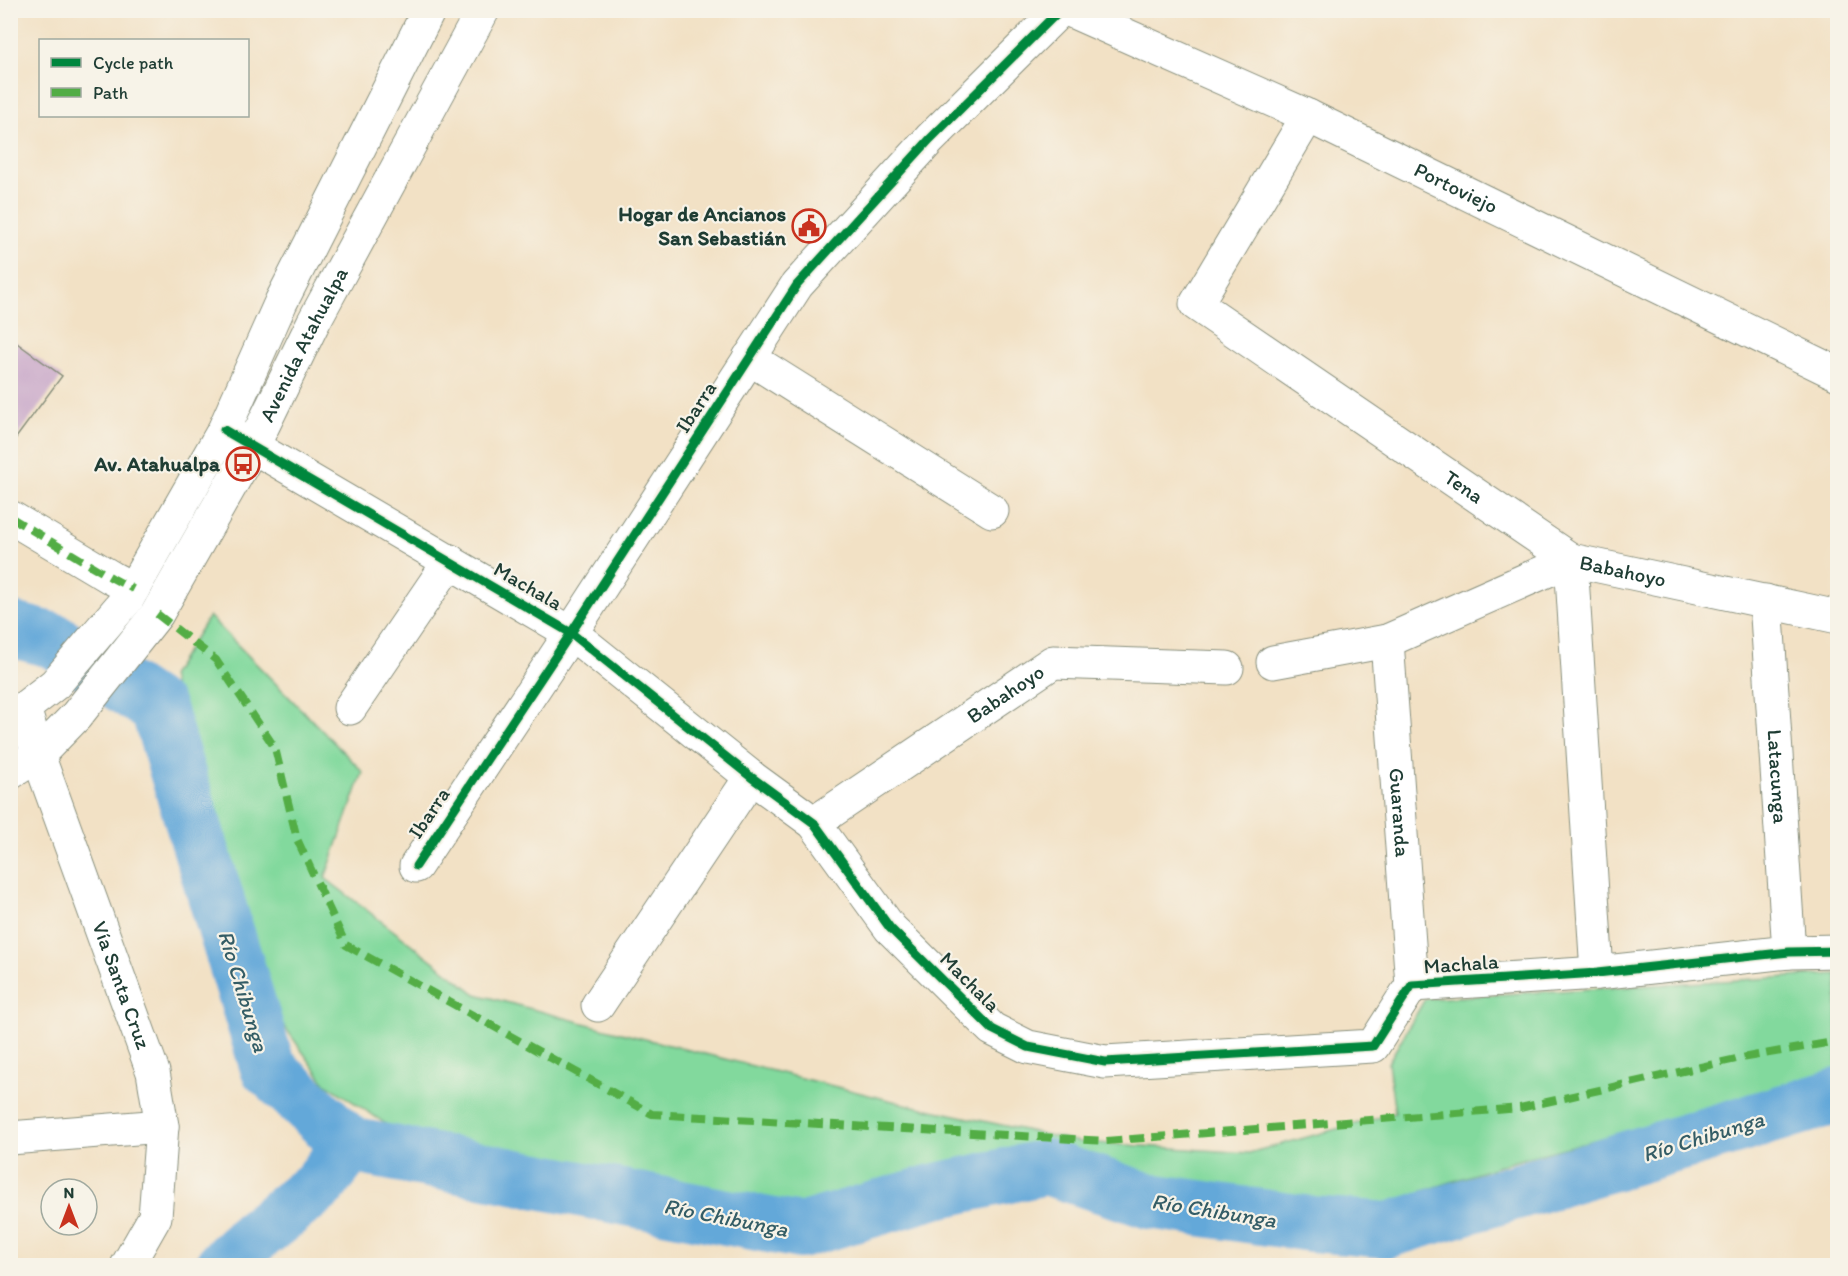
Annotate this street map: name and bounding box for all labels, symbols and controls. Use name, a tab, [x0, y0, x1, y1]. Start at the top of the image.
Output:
legend	[39, 39, 249, 117]
text: Cycle path	[93, 52, 174, 74]
text: Path	[93, 82, 128, 104]
street label: Portoviejo	[1410, 157, 1502, 219]
place label: Hogar de Ancianos San Sebastián	[618, 201, 787, 250]
public building icon: Hogar de Ancianos San Sebastián	[791, 208, 827, 244]
street label: Avenida Atahualpa	[254, 263, 353, 426]
street label: Ibarra	[670, 376, 721, 437]
bus stop icon: Av. Atahualpa	[225, 446, 261, 482]
place label: Av. Atahualpa	[93, 451, 221, 477]
street label: Tena	[1440, 464, 1488, 509]
street label: Babahoyo	[1577, 549, 1669, 592]
street label: Machala	[489, 556, 567, 615]
street label: Babahoyo	[962, 659, 1049, 728]
street label: Latacunga	[1762, 729, 1794, 825]
street label: Guaranda	[1384, 767, 1416, 858]
street label: Ibarra	[402, 782, 455, 843]
street label: Vía Santa Cruz	[87, 918, 157, 1053]
water label: Río Chibunga	[212, 927, 275, 1056]
street label: Machala	[935, 946, 1006, 1017]
street label: Machala	[1423, 948, 1499, 979]
water label: Río Chibunga	[1639, 1105, 1768, 1168]
north arrow	[39, 1177, 99, 1237]
text: N	[64, 1183, 74, 1202]
water label: Río Chibunga	[1150, 1187, 1279, 1234]
water label: Río Chibunga	[662, 1192, 791, 1243]

